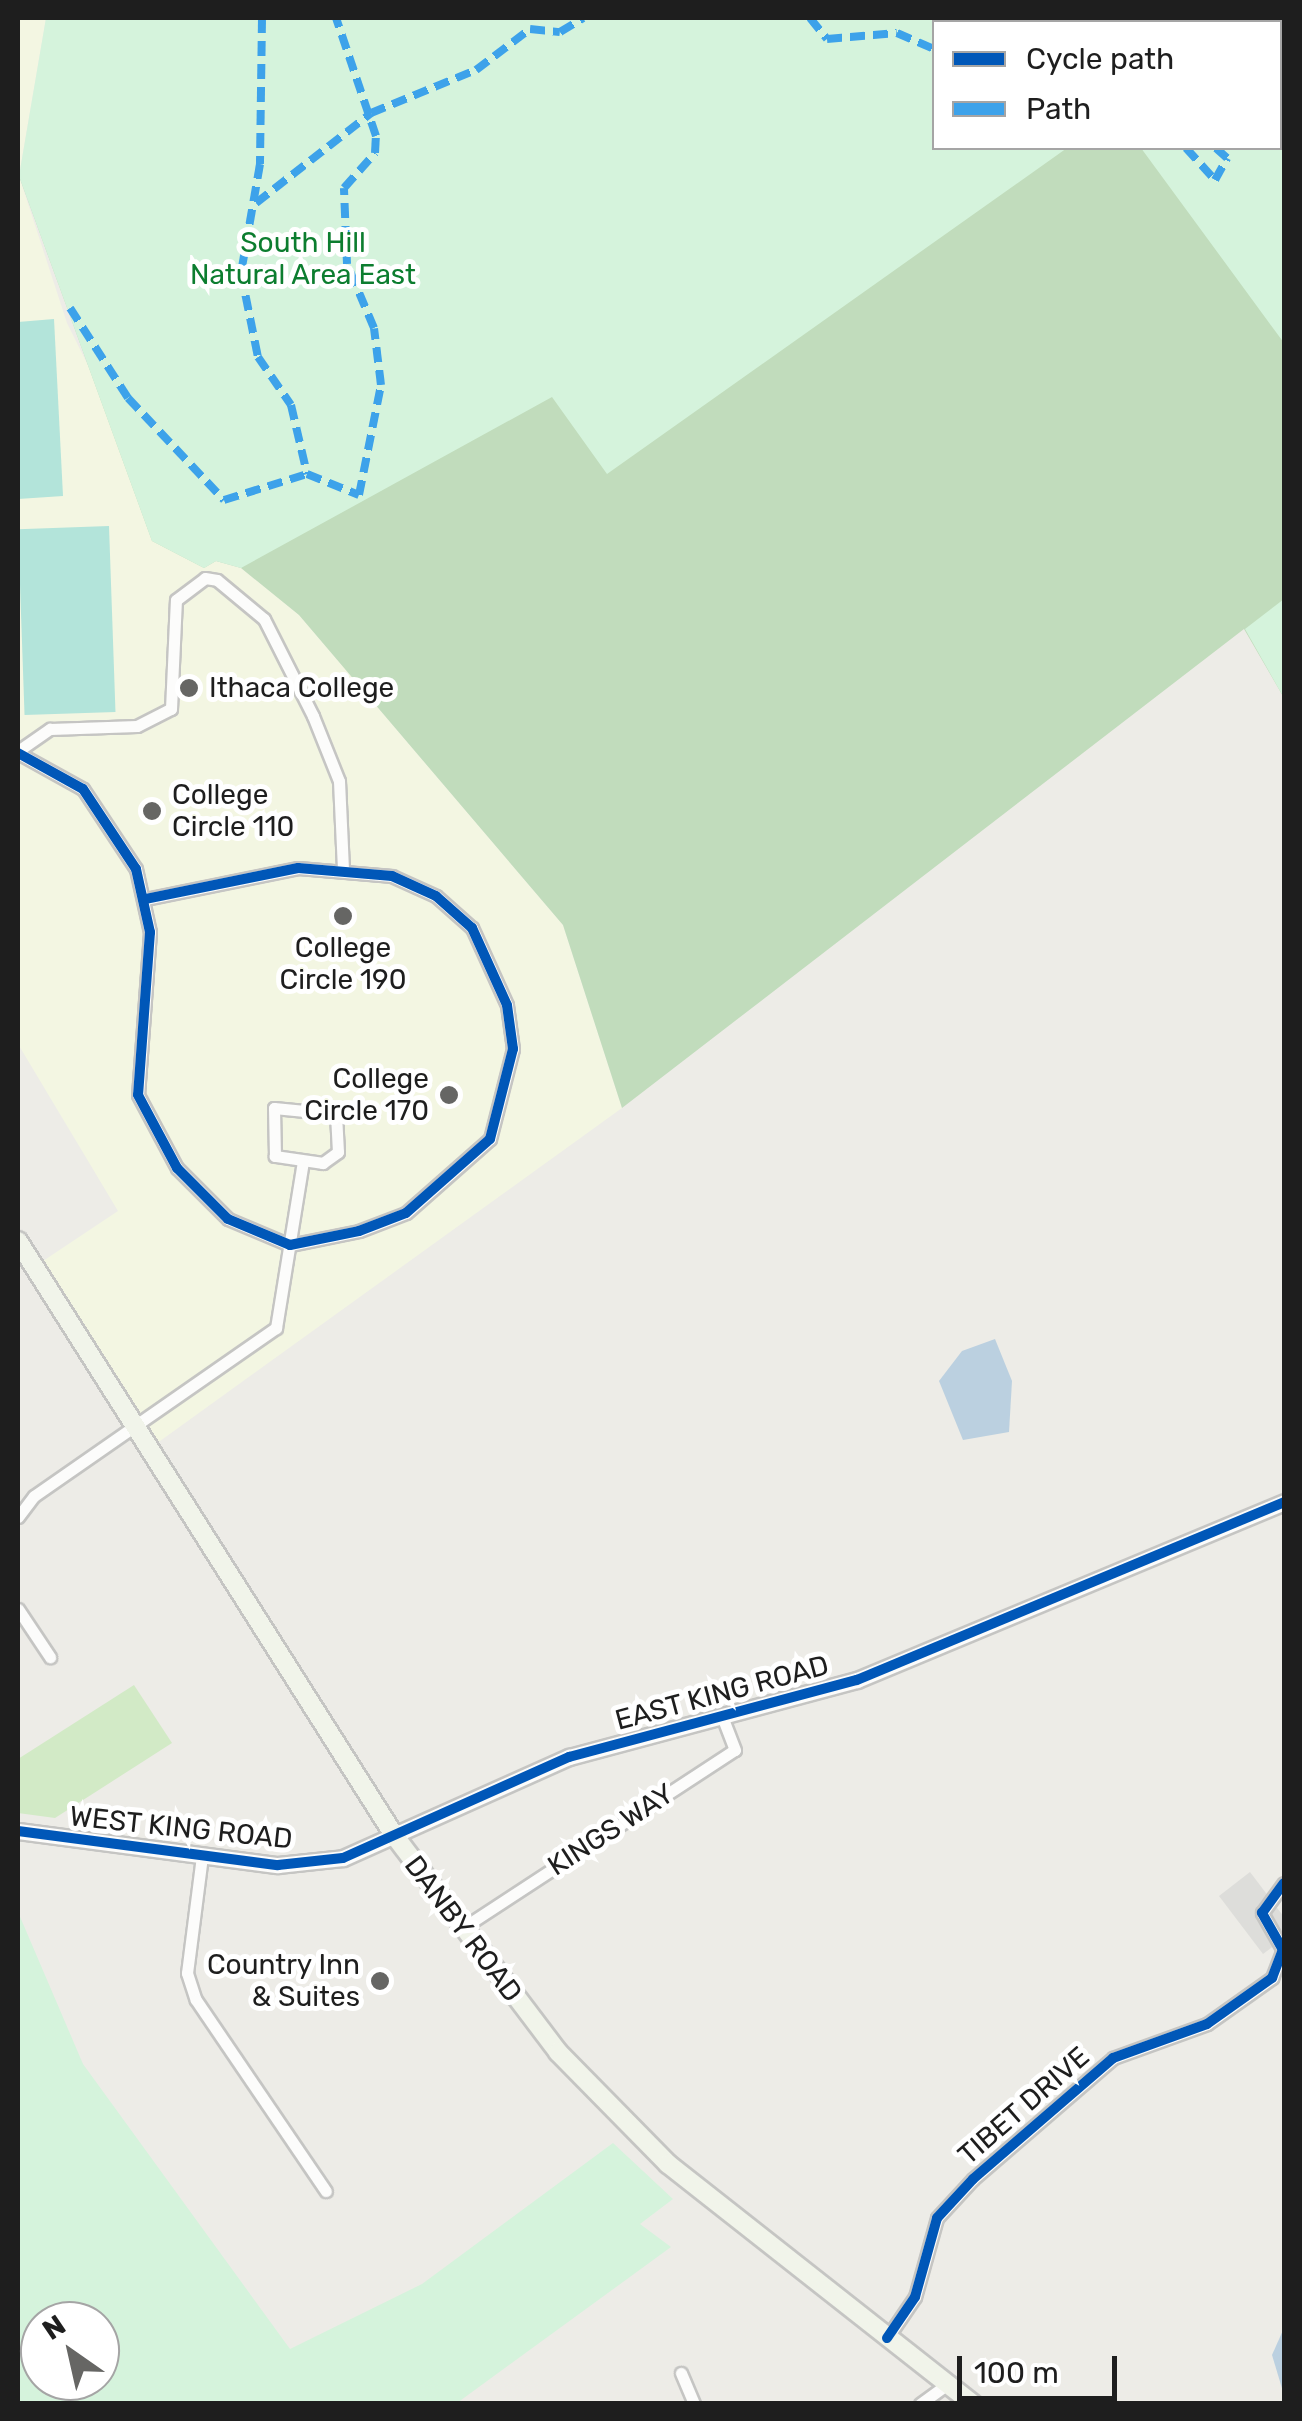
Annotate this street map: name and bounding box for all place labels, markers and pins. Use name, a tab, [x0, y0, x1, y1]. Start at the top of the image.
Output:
place label: Ithaca College	[209, 671, 394, 705]
marker: Ithaca College	[178, 677, 200, 699]
place label: College Circle 110	[172, 778, 294, 844]
marker: College Circle 110	[141, 800, 163, 822]
marker: College Circle 190	[332, 905, 354, 927]
place label: College Circle 190	[280, 931, 406, 997]
place label: College Circle 170	[304, 1062, 429, 1128]
marker: College Circle 170	[438, 1084, 460, 1106]
place label: Country Inn & Suites	[206, 1948, 360, 2014]
marker: Country Inn & Suites	[369, 1970, 391, 1992]

